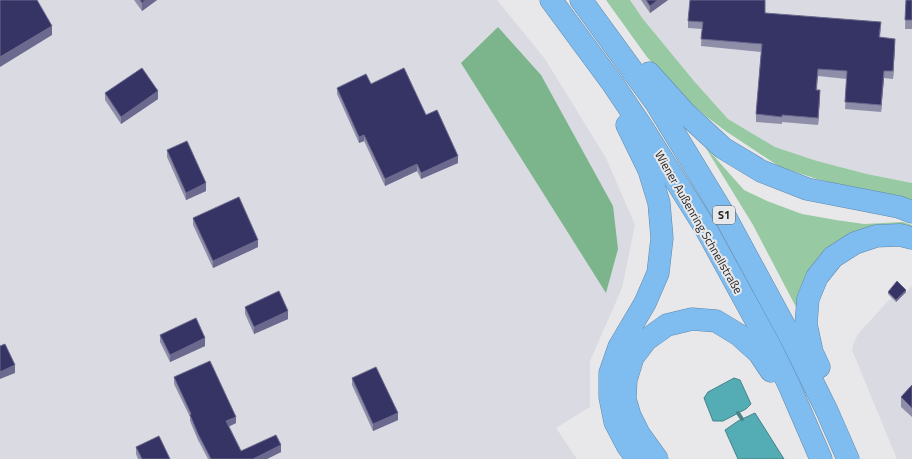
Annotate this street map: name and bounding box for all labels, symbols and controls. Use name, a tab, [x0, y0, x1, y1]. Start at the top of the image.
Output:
street label: Wiener Außenring Schnellstraße	[650, 147, 748, 297]
road number: S1	[713, 206, 735, 224]

